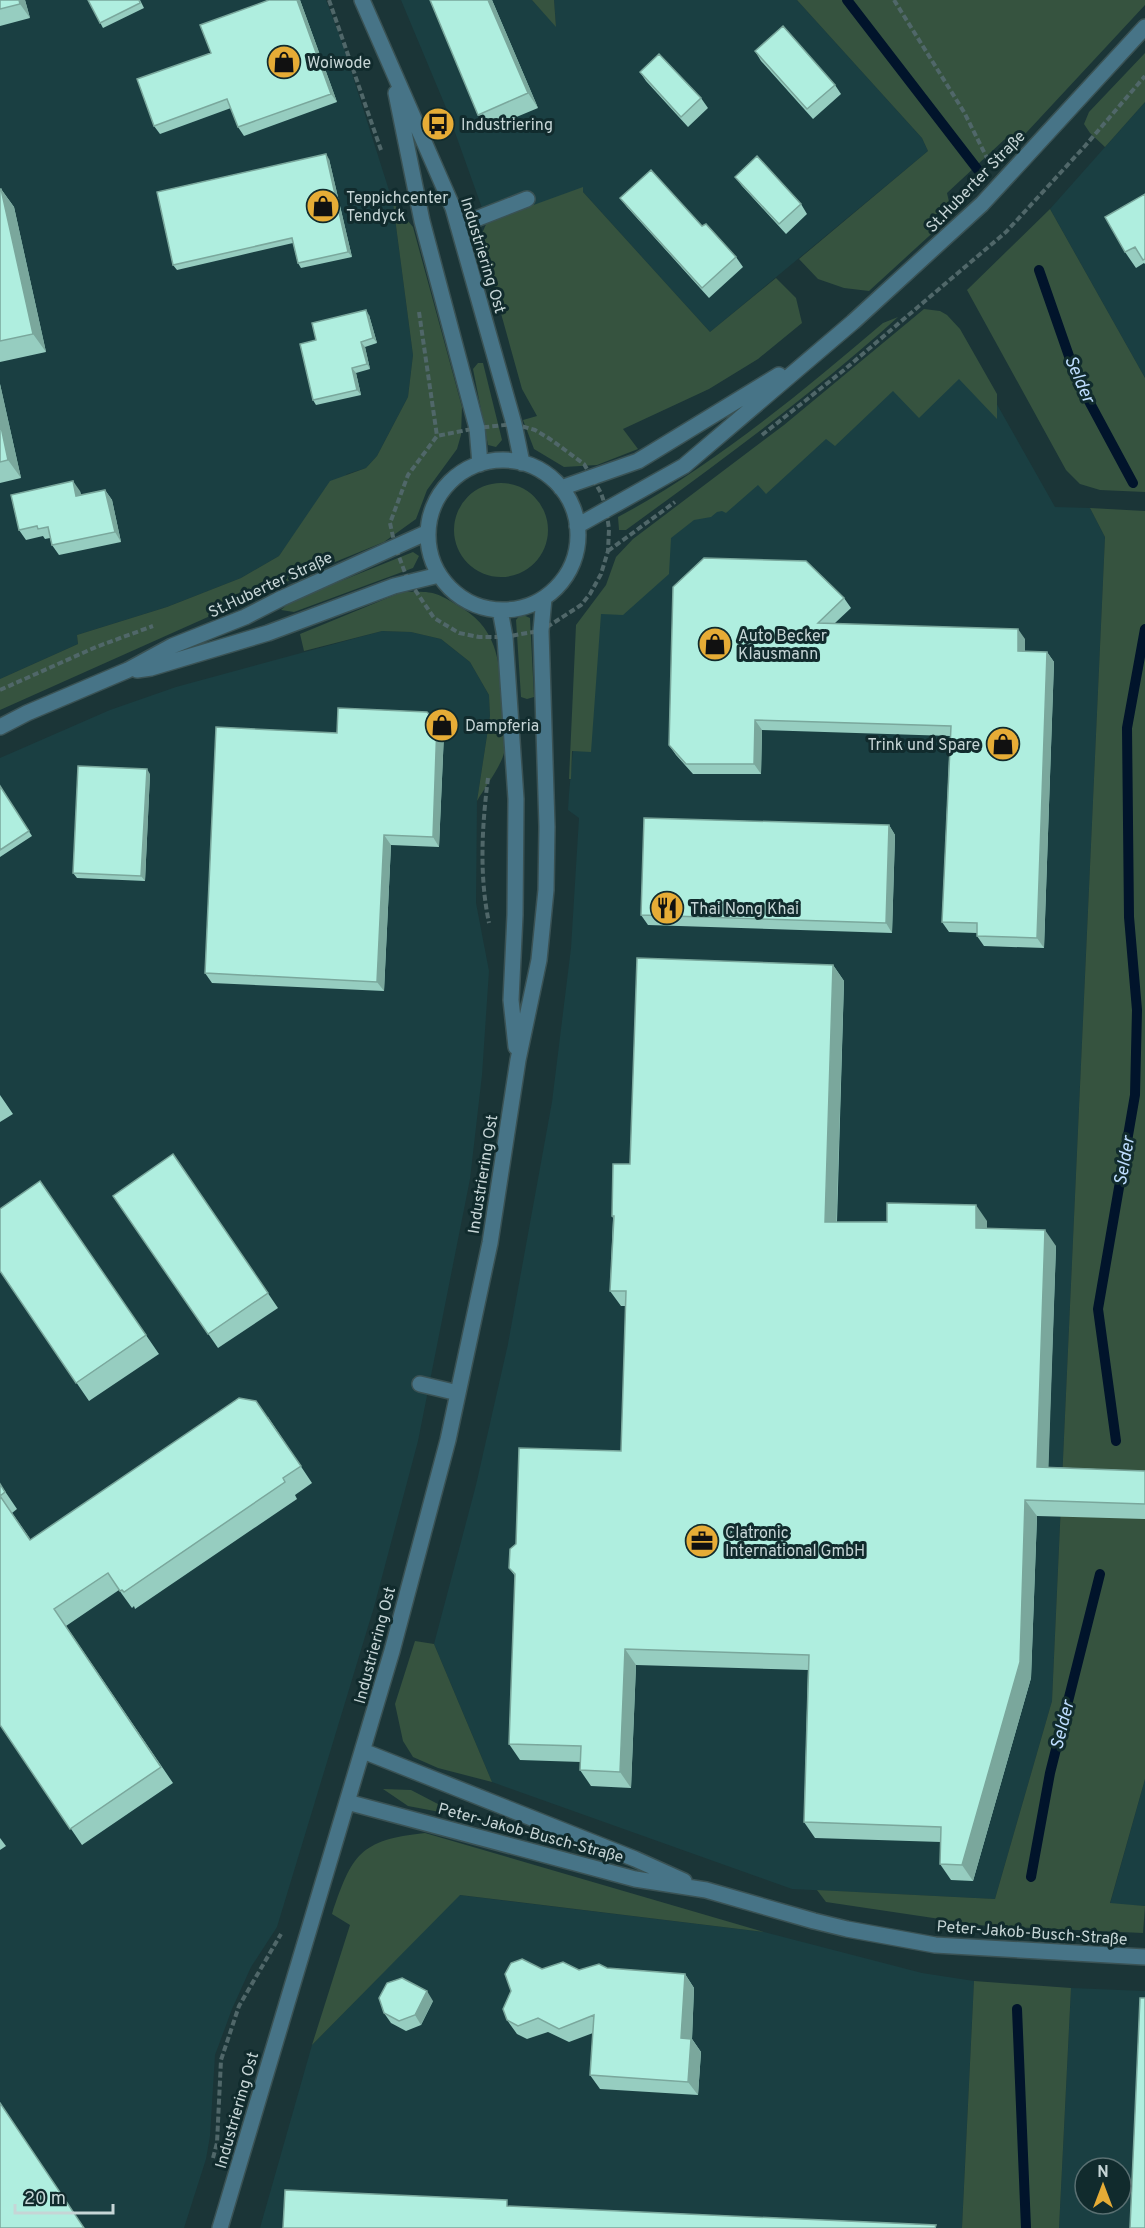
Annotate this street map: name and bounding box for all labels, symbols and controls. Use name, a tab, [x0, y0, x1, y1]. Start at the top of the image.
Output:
shop icon: Woiwode	[266, 44, 302, 80]
place label: Woiwode	[307, 54, 371, 74]
bus stop icon: Industriering	[420, 106, 456, 142]
place label: Industriering	[461, 116, 553, 136]
street label: St.Huberter Straße	[922, 127, 1030, 238]
shop icon: Teppichcenter Tendyck	[305, 188, 341, 224]
place label: Teppichcenter Tendyck	[346, 189, 449, 227]
street label: Industriering Ost	[455, 195, 509, 316]
water label: Selder	[1058, 352, 1100, 409]
street label: St.Huberter Straße	[206, 548, 336, 623]
shop icon: Auto Becker Klausmann	[697, 626, 733, 662]
place label: Auto Becker Klausmann	[738, 627, 827, 665]
shop icon: Dampferia	[424, 707, 460, 743]
place label: Dampferia	[465, 717, 539, 737]
shop icon: Trink und Spare	[985, 726, 1021, 762]
place label: Trink und Spare	[868, 736, 980, 756]
restaurant icon: Thai Nong Khai	[649, 890, 685, 926]
place label: Thai Nong Khai	[690, 900, 799, 920]
street label: Industriering Ost	[465, 1113, 503, 1235]
water label: Selder	[1110, 1133, 1142, 1188]
office icon: Clatronic International GmbH	[684, 1523, 720, 1559]
place label: Clatronic International GmbH	[725, 1524, 865, 1562]
street label: Industriering Ost	[351, 1585, 401, 1706]
water label: Selder	[1046, 1696, 1081, 1752]
street label: Peter-Jakob-Busch-Straße	[435, 1800, 625, 1868]
street label: Peter-Jakob-Busch-Straße	[936, 1917, 1128, 1951]
street label: Industriering Ost	[212, 2050, 264, 2171]
north arrow	[1073, 2156, 1133, 2216]
text: N	[1097, 2163, 1109, 2183]
scale bar	[15, 2177, 112, 2215]
text: 20 m	[24, 2188, 66, 2211]

